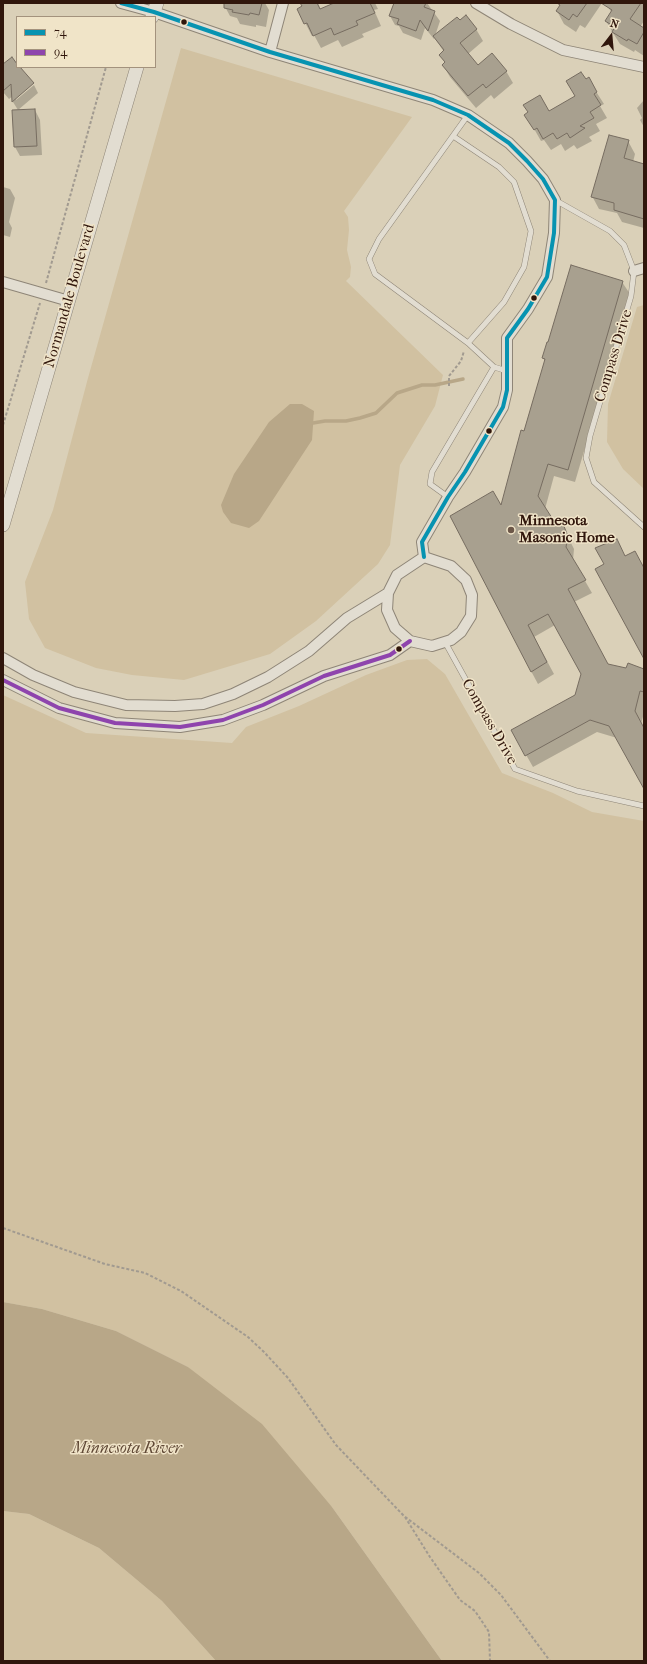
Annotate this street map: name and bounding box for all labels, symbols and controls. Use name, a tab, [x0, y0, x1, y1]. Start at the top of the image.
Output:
legend	[16, 16, 156, 68]
north arrow	[591, 16, 631, 56]
unlabelled marker	[179, 17, 189, 27]
text: N	[609, 17, 620, 31]
text: 74	[54, 25, 67, 39]
text: 94	[54, 45, 67, 59]
street label: Normandale Boulevard	[41, 222, 99, 370]
unlabelled marker	[529, 293, 539, 303]
street label: Compass Drive	[591, 307, 637, 405]
unlabelled marker	[484, 426, 494, 436]
place label: Minnesota Masonic Home	[519, 512, 615, 547]
marker: Minnesota Masonic Home	[506, 525, 516, 535]
unlabelled marker	[394, 644, 404, 654]
street label: Compass Drive	[457, 676, 521, 768]
water label: Minnesota River	[72, 1439, 182, 1459]

